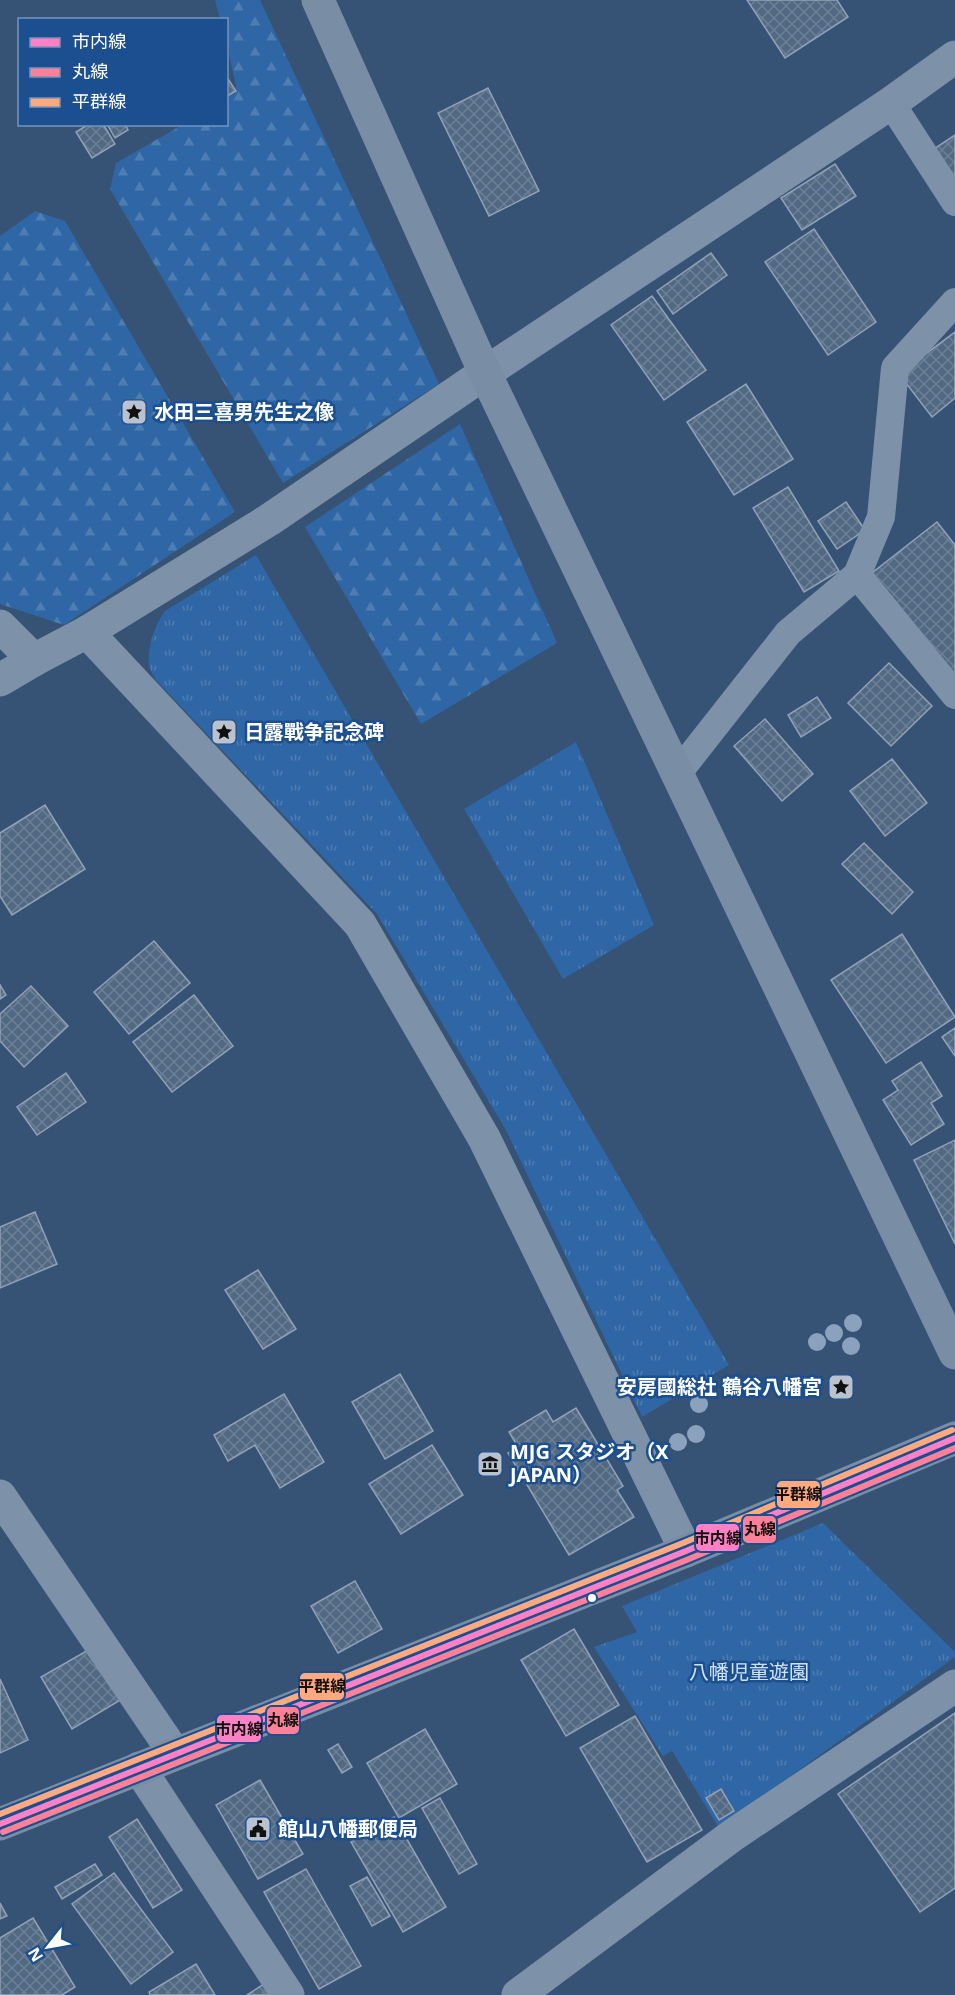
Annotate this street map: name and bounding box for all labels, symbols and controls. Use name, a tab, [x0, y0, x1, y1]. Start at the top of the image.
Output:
legend	[18, 18, 228, 126]
text: 市内線	[72, 29, 126, 53]
text: 丸線	[72, 59, 108, 83]
text: 平群線	[72, 89, 126, 113]
place icon: 水田三喜男先生之像	[119, 397, 149, 427]
place label: 水田三喜男先生之像	[154, 398, 334, 425]
place icon: 日露戰争記念碑	[209, 717, 239, 747]
place label: 日露戰争記念碑	[244, 718, 384, 745]
place icon: 安房國総社 鶴谷八幡宮	[826, 1372, 856, 1402]
place label: 安房國総社 鶴谷八幡宮	[617, 1373, 822, 1400]
place label: MJG スタジオ（X JAPAN）	[508, 1438, 669, 1488]
museum icon: MJG スタジオ（X JAPAN）	[475, 1449, 505, 1479]
line badge: 平群線	[776, 1480, 821, 1509]
text: 平群線	[774, 1483, 822, 1505]
line badge: 丸線	[742, 1515, 777, 1544]
text: 丸線	[744, 1518, 776, 1540]
line badge: 市内線	[695, 1523, 740, 1552]
text: 市内線	[694, 1527, 742, 1549]
unlabelled marker	[586, 1592, 598, 1604]
park label: 八幡児童遊園	[689, 1658, 809, 1685]
line badge: 平群線	[299, 1672, 345, 1701]
text: 平群線	[298, 1675, 346, 1697]
line badge: 丸線	[266, 1706, 300, 1735]
text: 丸線	[267, 1709, 299, 1731]
line badge: 市内線	[216, 1714, 262, 1743]
text: 市内線	[215, 1718, 263, 1740]
public building icon: 館山八幡郵便局	[243, 1814, 273, 1844]
place label: 館山八幡郵便局	[278, 1815, 418, 1842]
north arrow	[18, 1917, 78, 1977]
text: N	[22, 1943, 48, 1966]

